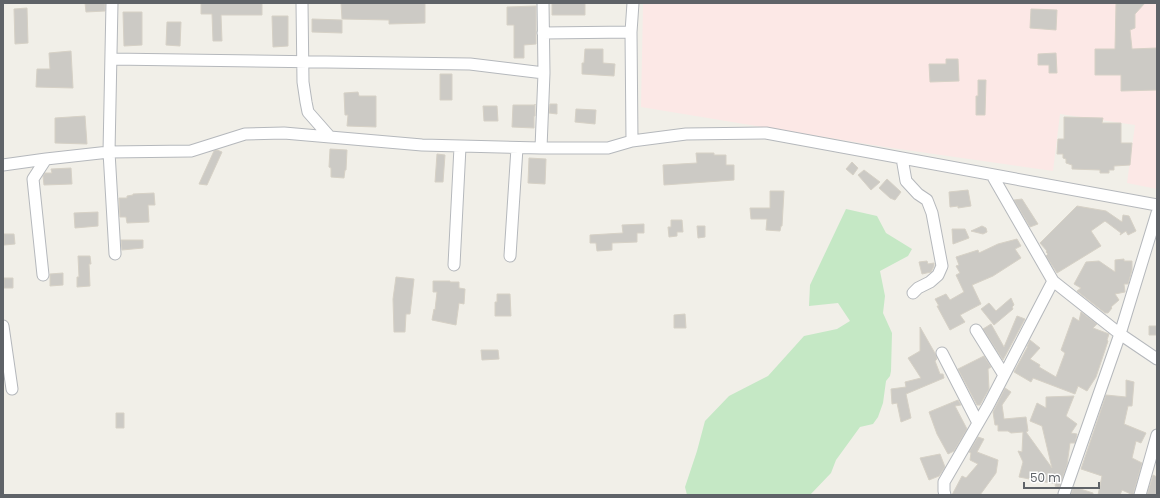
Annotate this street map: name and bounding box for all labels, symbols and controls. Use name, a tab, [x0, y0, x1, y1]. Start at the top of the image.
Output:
scale bar	[1024, 464, 1099, 490]
text: 50 m	[1030, 469, 1061, 486]

